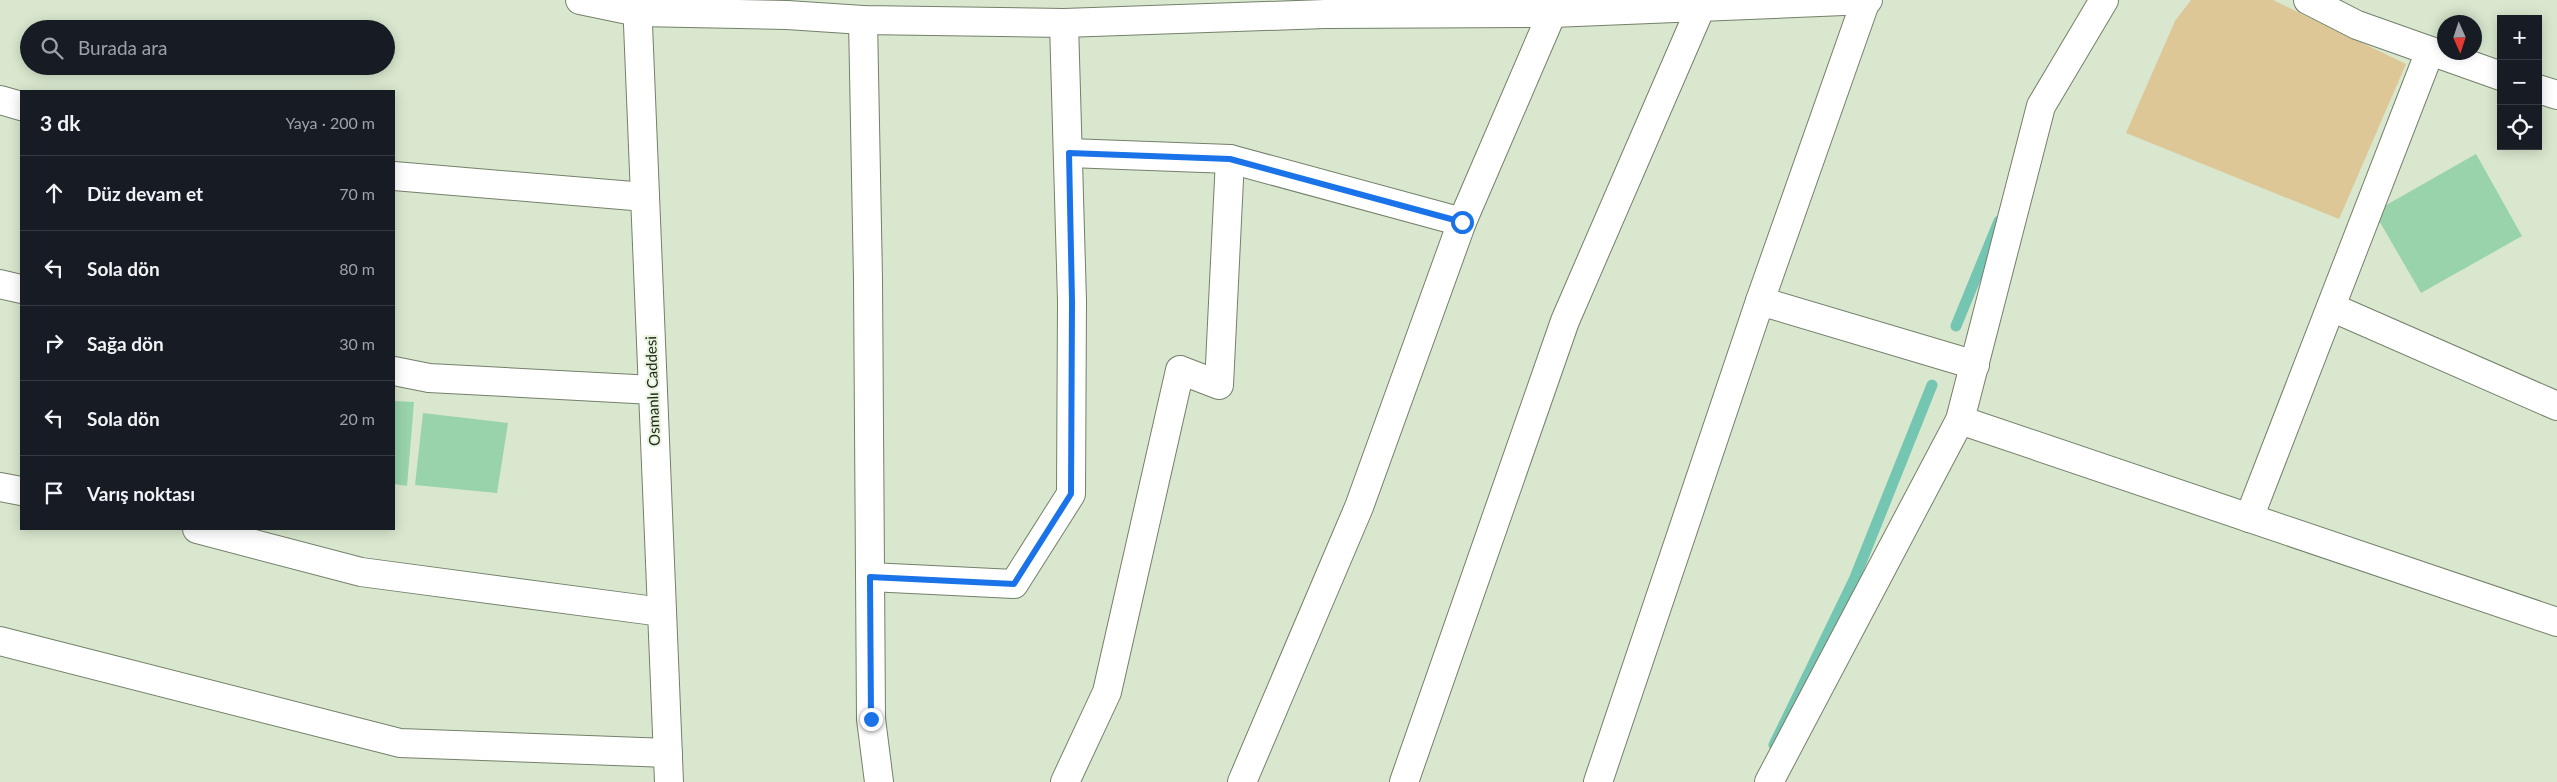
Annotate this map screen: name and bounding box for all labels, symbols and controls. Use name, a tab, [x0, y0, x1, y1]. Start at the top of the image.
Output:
north arrow	[2437, 15, 2482, 60]
map controls	[2497, 15, 2542, 150]
button: +	[2497, 15, 2542, 60]
search box	[20, 20, 395, 75]
icon: search	[38, 34, 66, 62]
text: Burada ara	[78, 36, 167, 59]
button: −	[2497, 60, 2542, 105]
button: locate	[2497, 105, 2542, 150]
text: 3 dk	[40, 110, 80, 135]
text: Yaya · 200 m	[286, 113, 375, 132]
icon: ahead	[40, 179, 68, 207]
text: Düz devam et	[87, 182, 203, 205]
text: 70 m	[339, 184, 375, 203]
route start	[1451, 211, 1474, 234]
icon: left	[40, 254, 68, 282]
text: Sola dön	[87, 257, 160, 280]
text: 80 m	[339, 259, 375, 278]
icon: right	[40, 329, 68, 357]
text: Sağa dön	[87, 332, 164, 355]
text: 30 m	[339, 334, 375, 353]
street label: Osmanlı Caddesi	[641, 336, 663, 446]
icon: left	[40, 404, 68, 432]
text: Sola dön	[87, 407, 160, 430]
text: 20 m	[339, 409, 375, 428]
icon: arrive	[40, 479, 68, 507]
text: Varış noktası	[87, 482, 195, 505]
route end	[860, 708, 883, 731]

